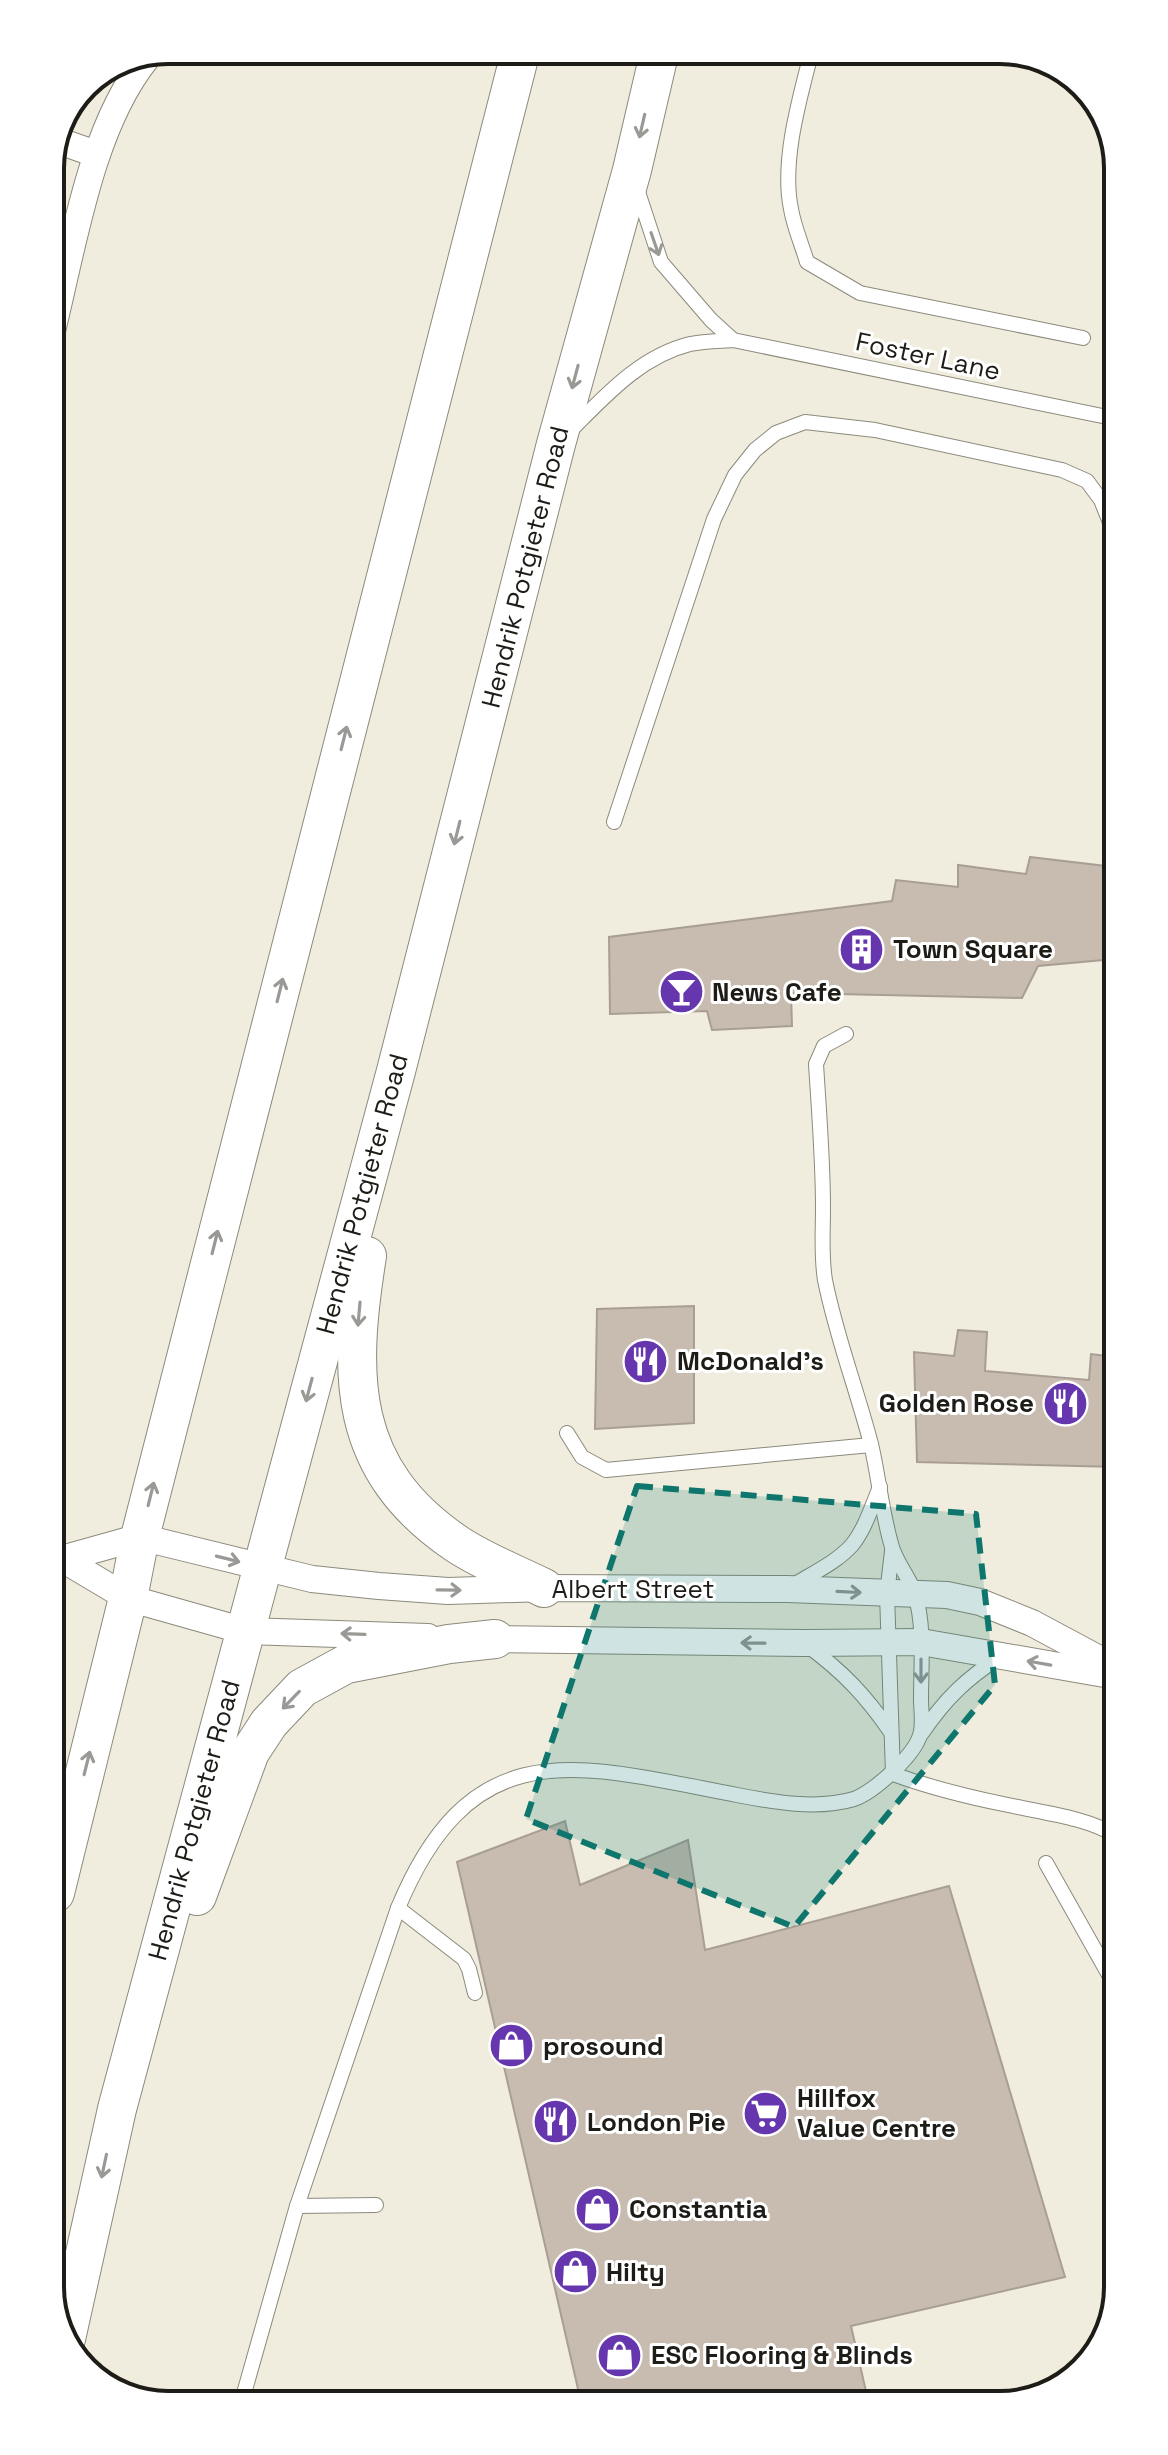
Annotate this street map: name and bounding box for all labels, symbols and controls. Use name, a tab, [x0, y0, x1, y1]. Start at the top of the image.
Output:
one-way arrow	[634, 113, 649, 139]
one-way arrow	[648, 232, 663, 257]
street label: Foster Lane	[852, 324, 1004, 388]
one-way arrow	[566, 364, 581, 390]
street label: Hendrik Potgieter Road	[474, 423, 576, 711]
one-way arrow	[338, 726, 353, 752]
one-way arrow	[448, 820, 463, 846]
building icon: Town Square	[838, 925, 886, 973]
place label: Town Square	[893, 932, 1053, 966]
bar icon: News Cafe	[657, 968, 705, 1016]
place label: News Cafe	[712, 975, 842, 1009]
one-way arrow	[273, 978, 288, 1004]
street label: Hendrik Potgieter Road	[308, 1050, 416, 1338]
one-way arrow	[209, 1230, 224, 1256]
one-way arrow	[351, 1300, 366, 1327]
restaurant icon: McDonald's	[622, 1337, 670, 1385]
place label: McDonald's	[677, 1344, 824, 1378]
one-way arrow	[301, 1376, 316, 1402]
restaurant icon: Golden Rose	[1041, 1379, 1089, 1427]
place label: Golden Rose	[879, 1386, 1034, 1420]
one-way arrow	[144, 1482, 159, 1507]
one-way arrow	[214, 1552, 240, 1567]
street label: Albert Street	[552, 1572, 714, 1606]
one-way arrow	[435, 1582, 462, 1598]
one-way arrow	[835, 1585, 862, 1600]
one-way arrow	[340, 1627, 367, 1642]
one-way arrow	[740, 1635, 767, 1651]
one-way arrow	[1027, 1654, 1052, 1669]
one-way arrow	[913, 1657, 929, 1684]
street label: Hendrik Potgieter Road	[140, 1676, 248, 1964]
one-way arrow	[281, 1690, 300, 1710]
one-way arrow	[81, 1751, 96, 1776]
shop icon: prosound	[488, 2022, 536, 2070]
place label: prosound	[543, 2029, 663, 2063]
place label: Hillfox Value Centre	[797, 2081, 956, 2145]
supermarket icon: Hillfox Value Centre	[742, 2089, 790, 2137]
restaurant icon: London Pie	[532, 2098, 580, 2146]
place label: London Pie	[587, 2105, 726, 2139]
one-way arrow	[96, 2153, 111, 2179]
shop icon: Constantia	[574, 2185, 622, 2233]
place label: Constantia	[629, 2192, 767, 2226]
shop icon: Hilty	[551, 2248, 599, 2296]
place label: Hilty	[606, 2255, 665, 2289]
shop icon: ESC Flooring & Blinds	[596, 2331, 644, 2379]
place label: ESC Flooring & Blinds	[651, 2338, 913, 2372]

